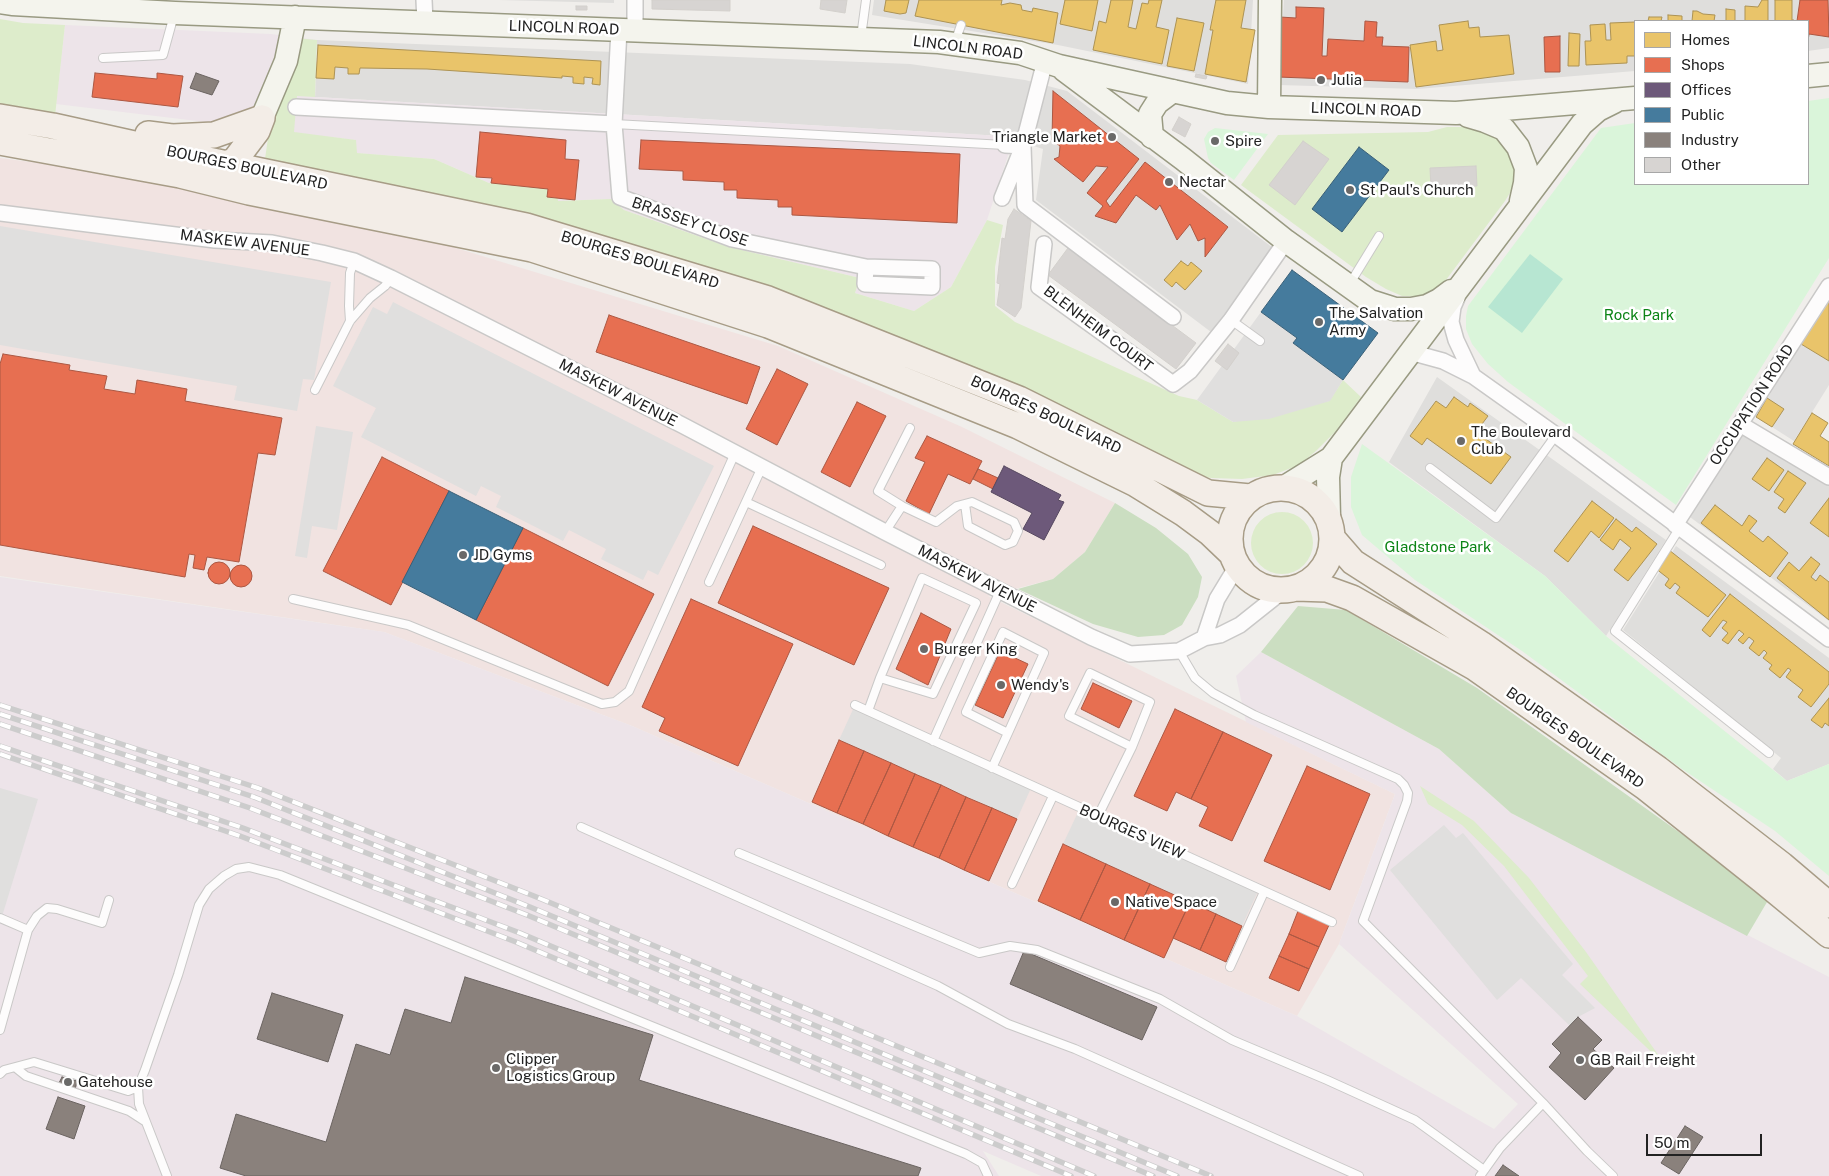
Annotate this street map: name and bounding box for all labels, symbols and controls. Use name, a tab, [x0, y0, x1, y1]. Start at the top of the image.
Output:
street label: LINCOLN ROAD	[508, 17, 620, 39]
legend	[1634, 20, 1809, 185]
text: Homes	[1681, 31, 1730, 48]
street label: LINCOLN ROAD	[912, 32, 1024, 64]
text: Shops	[1681, 56, 1725, 73]
place label: Julia	[1331, 71, 1362, 89]
marker: Julia	[1315, 74, 1327, 86]
text: Offices	[1681, 81, 1731, 98]
street label: LINCOLN ROAD	[1310, 99, 1422, 121]
text: Public	[1681, 106, 1725, 123]
place label: Triangle Market	[992, 128, 1102, 146]
marker: Triangle Market	[1106, 131, 1118, 143]
text: Industry	[1681, 131, 1739, 148]
place label: Spire	[1225, 132, 1262, 150]
marker: Spire	[1209, 135, 1221, 147]
street label: BOURGES BOULEVARD	[165, 142, 329, 194]
text: Other	[1681, 156, 1721, 173]
place label: Nectar	[1179, 173, 1226, 191]
marker: Nectar	[1163, 176, 1175, 188]
place label: St Paul's Church	[1360, 181, 1474, 199]
marker: St Paul's Church	[1344, 184, 1356, 196]
street label: BRASSEY CLOSE	[629, 194, 751, 250]
street label: MASKEW AVENUE	[179, 226, 311, 260]
street label: BOURGES BOULEVARD	[559, 227, 721, 293]
street label: BLENHEIM COURT	[1040, 282, 1156, 376]
place label: The Salvation Army	[1329, 304, 1423, 339]
park label: Rock Park	[1604, 306, 1674, 324]
marker: The Salvation Army	[1313, 316, 1325, 328]
street label: OCCUPATION ROAD	[1706, 341, 1798, 469]
street label: MASKEW AVENUE	[556, 355, 680, 431]
street label: BOURGES BOULEVARD	[968, 372, 1124, 458]
place label: The Boulevard Club	[1471, 423, 1571, 458]
marker: The Boulevard Club	[1455, 435, 1467, 447]
park label: Gladstone Park	[1384, 538, 1492, 556]
street label: MASKEW AVENUE	[915, 541, 1039, 617]
place label: JD Gyms	[473, 546, 532, 564]
marker: JD Gyms	[457, 549, 469, 561]
place label: Burger King	[934, 640, 1018, 658]
marker: Burger King	[918, 643, 930, 655]
place label: Wendy's	[1011, 676, 1069, 694]
marker: Wendy's	[995, 679, 1007, 691]
street label: BOURGES BOULEVARD	[1503, 684, 1647, 792]
street label: BOURGES VIEW	[1077, 801, 1187, 863]
place label: Native Space	[1125, 893, 1217, 911]
marker: Native Space	[1109, 896, 1121, 908]
place label: Clipper Logistics Group	[506, 1050, 615, 1085]
place label: GB Rail Freight	[1590, 1051, 1695, 1069]
marker: GB Rail Freight	[1574, 1054, 1586, 1066]
marker: Clipper Logistics Group	[490, 1062, 502, 1074]
place label: Gatehouse	[78, 1073, 153, 1091]
marker: Gatehouse	[62, 1076, 74, 1088]
scale bar	[1649, 1124, 1765, 1156]
text: 50 m	[1654, 1134, 1689, 1151]

